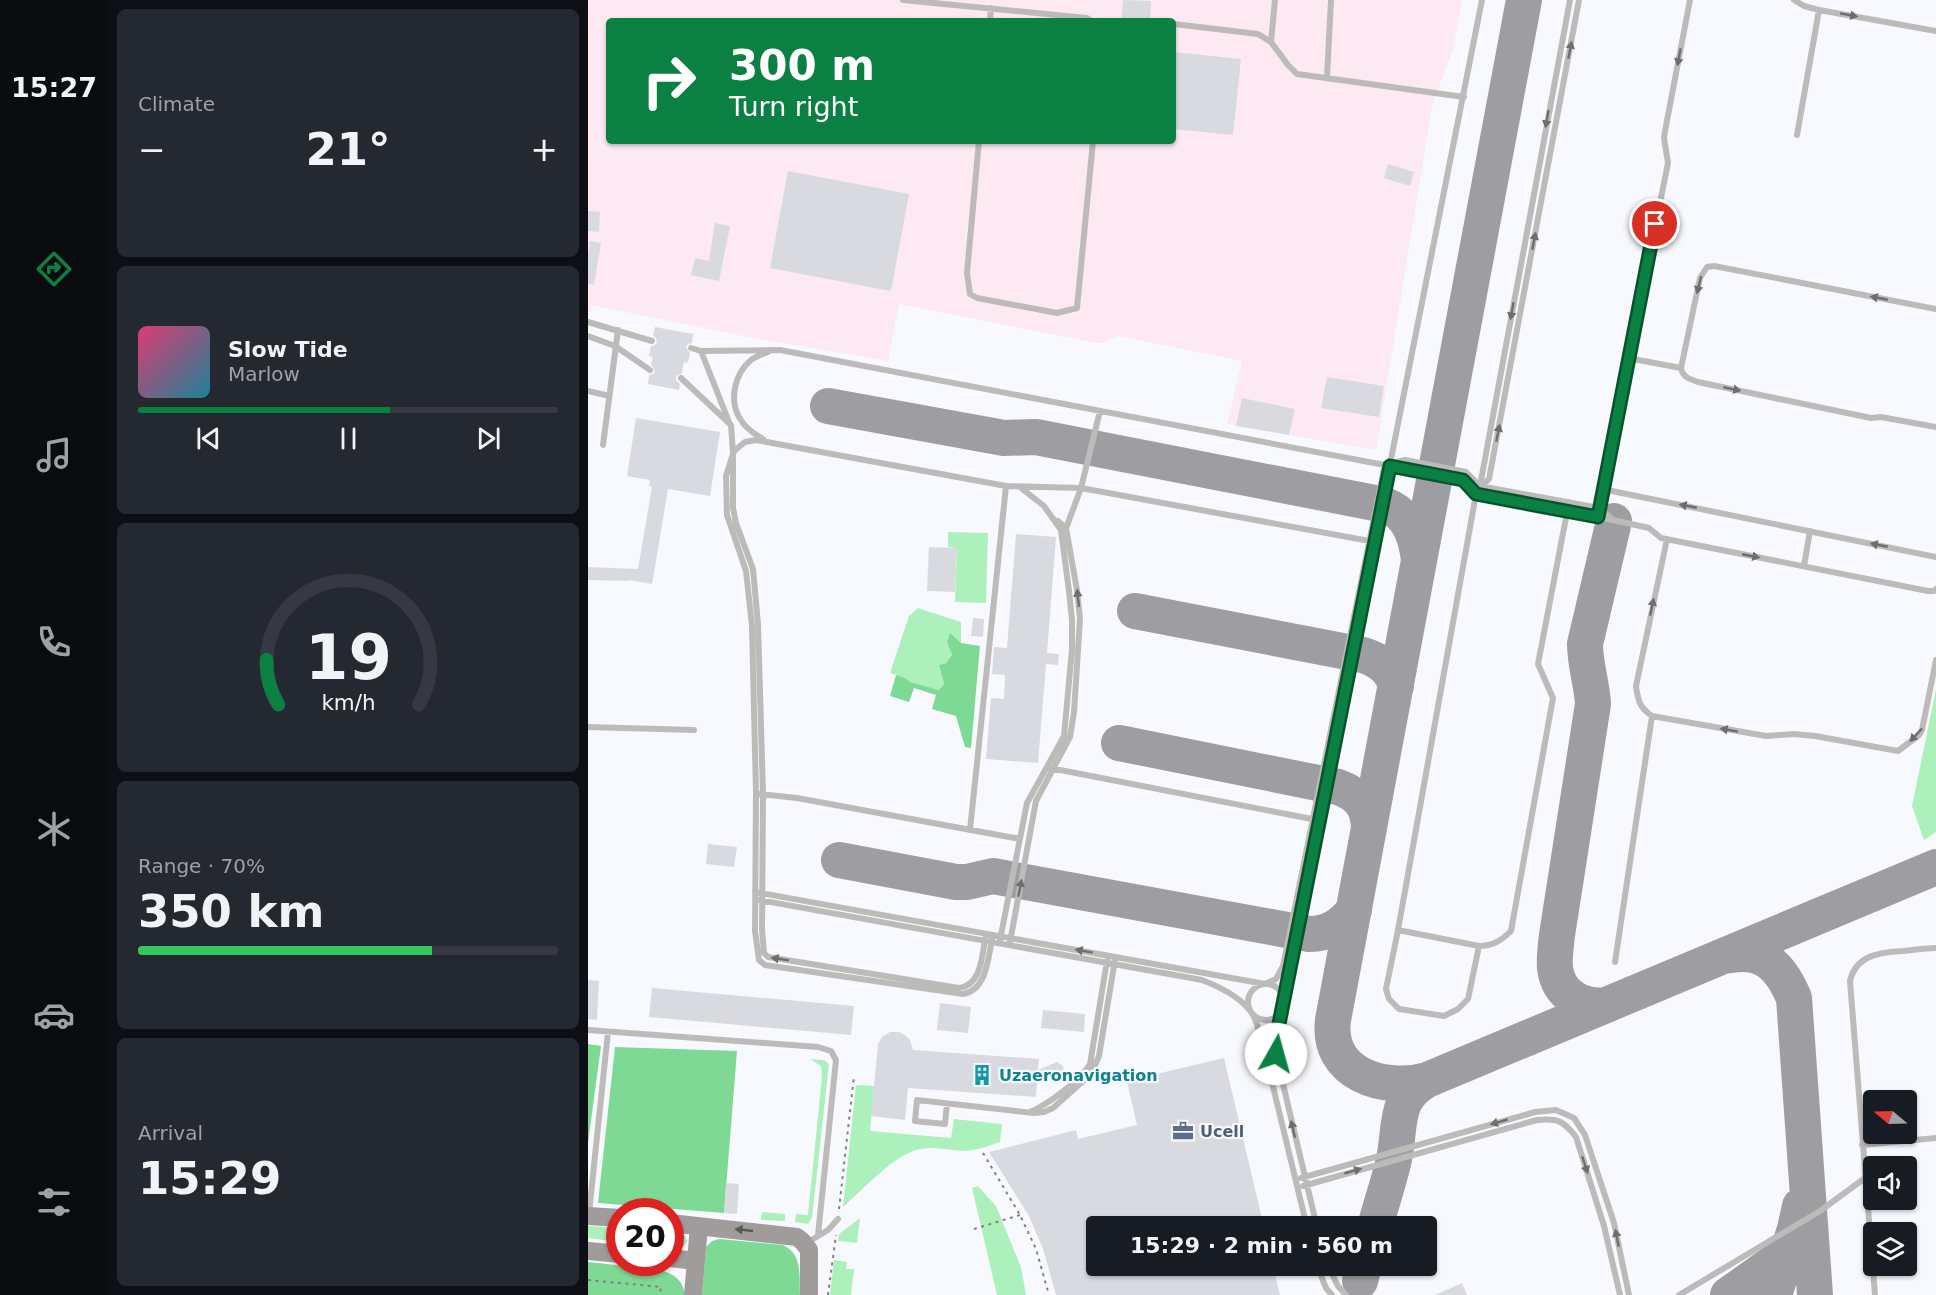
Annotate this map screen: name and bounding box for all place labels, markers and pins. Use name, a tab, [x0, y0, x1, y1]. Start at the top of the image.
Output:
pin	[1629, 198, 1680, 249]
building icon: Uzaeronavigation	[970, 1063, 994, 1087]
place label: Uzaeronavigation	[999, 1066, 1158, 1085]
office icon: Ucell	[1171, 1119, 1195, 1143]
place label: Ucell	[1200, 1122, 1244, 1141]

